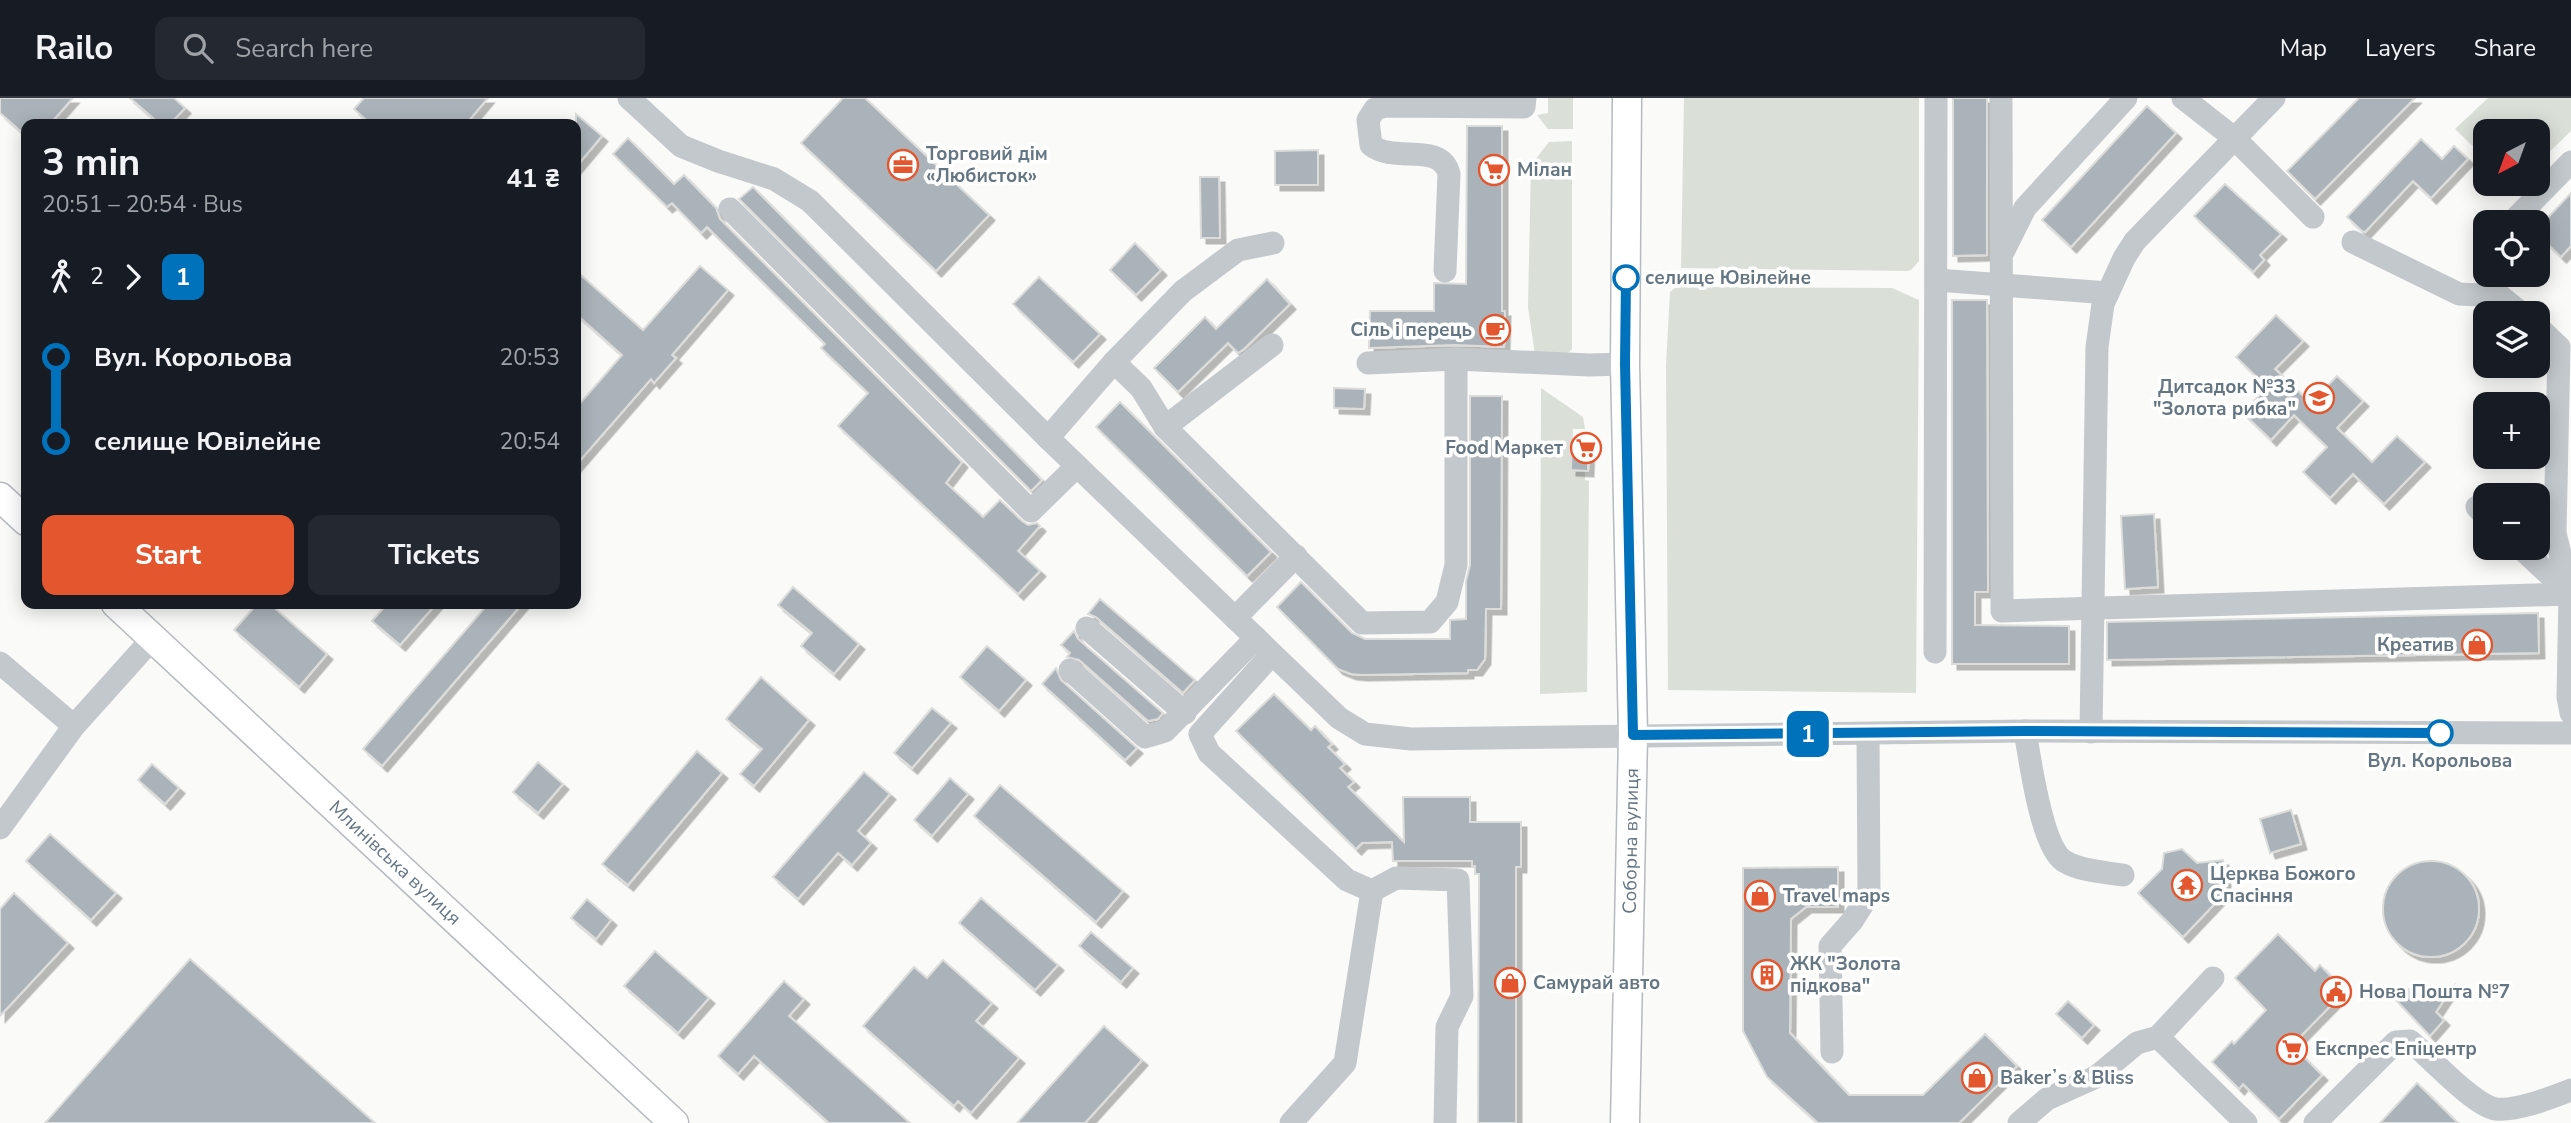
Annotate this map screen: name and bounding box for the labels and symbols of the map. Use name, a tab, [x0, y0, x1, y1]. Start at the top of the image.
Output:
north arrow	[2473, 119, 2550, 196]
place label: Торговий дім «Любисток»	[926, 141, 1048, 189]
office icon: Торговий дім «Любисток»	[886, 148, 920, 182]
supermarket icon: Мілан	[1477, 153, 1511, 187]
place label: Мілан	[1517, 157, 1572, 183]
marker: селище Ювілейне	[1613, 265, 1639, 291]
place label: селище Ювілейне	[1645, 265, 1811, 291]
cafe icon: Сіль і перець	[1478, 313, 1512, 347]
place label: Сіль і перець	[1350, 317, 1472, 343]
place label: Дитсадок №33 "Золота рибка"	[2153, 374, 2296, 422]
school or university icon: Дитсадок №33 "Золота рибка"	[2302, 381, 2336, 415]
supermarket icon: Food Маркет	[1569, 431, 1603, 465]
place label: Food Маркет	[1445, 435, 1563, 461]
shop icon: Креатив	[2460, 628, 2494, 662]
place label: Креатив	[2377, 632, 2454, 658]
line badge: 1	[1785, 711, 1831, 757]
marker: Вул. Корольова	[2427, 720, 2453, 746]
place label: Вул. Корольова	[2367, 748, 2513, 774]
street label: Соборна вулиця	[1617, 768, 1645, 914]
street label: Млинівська вулиця	[323, 795, 467, 931]
place label: Церква Божого Спасіння	[2210, 861, 2356, 909]
temple icon: Церква Божого Спасіння	[2170, 868, 2204, 902]
shop icon: Travel maps	[1743, 879, 1777, 913]
place label: Travel maps	[1783, 883, 1890, 909]
place label: ЖК "Золота підкова"	[1790, 951, 1901, 999]
building icon: ЖК "Золота підкова"	[1750, 958, 1784, 992]
shop icon: Самурай авто	[1493, 966, 1527, 1000]
place label: Самурай авто	[1533, 970, 1660, 996]
public building icon: Нова Пошта №7	[2319, 975, 2353, 1009]
place label: Нова Пошта №7	[2359, 979, 2510, 1005]
supermarket icon: Експрес Епіцентр	[2275, 1032, 2309, 1066]
place label: Експрес Епіцентр	[2315, 1036, 2477, 1062]
shop icon: Bakerʼs & Bliss	[1960, 1061, 1994, 1095]
place label: Bakerʼs & Bliss	[2000, 1065, 2134, 1091]

